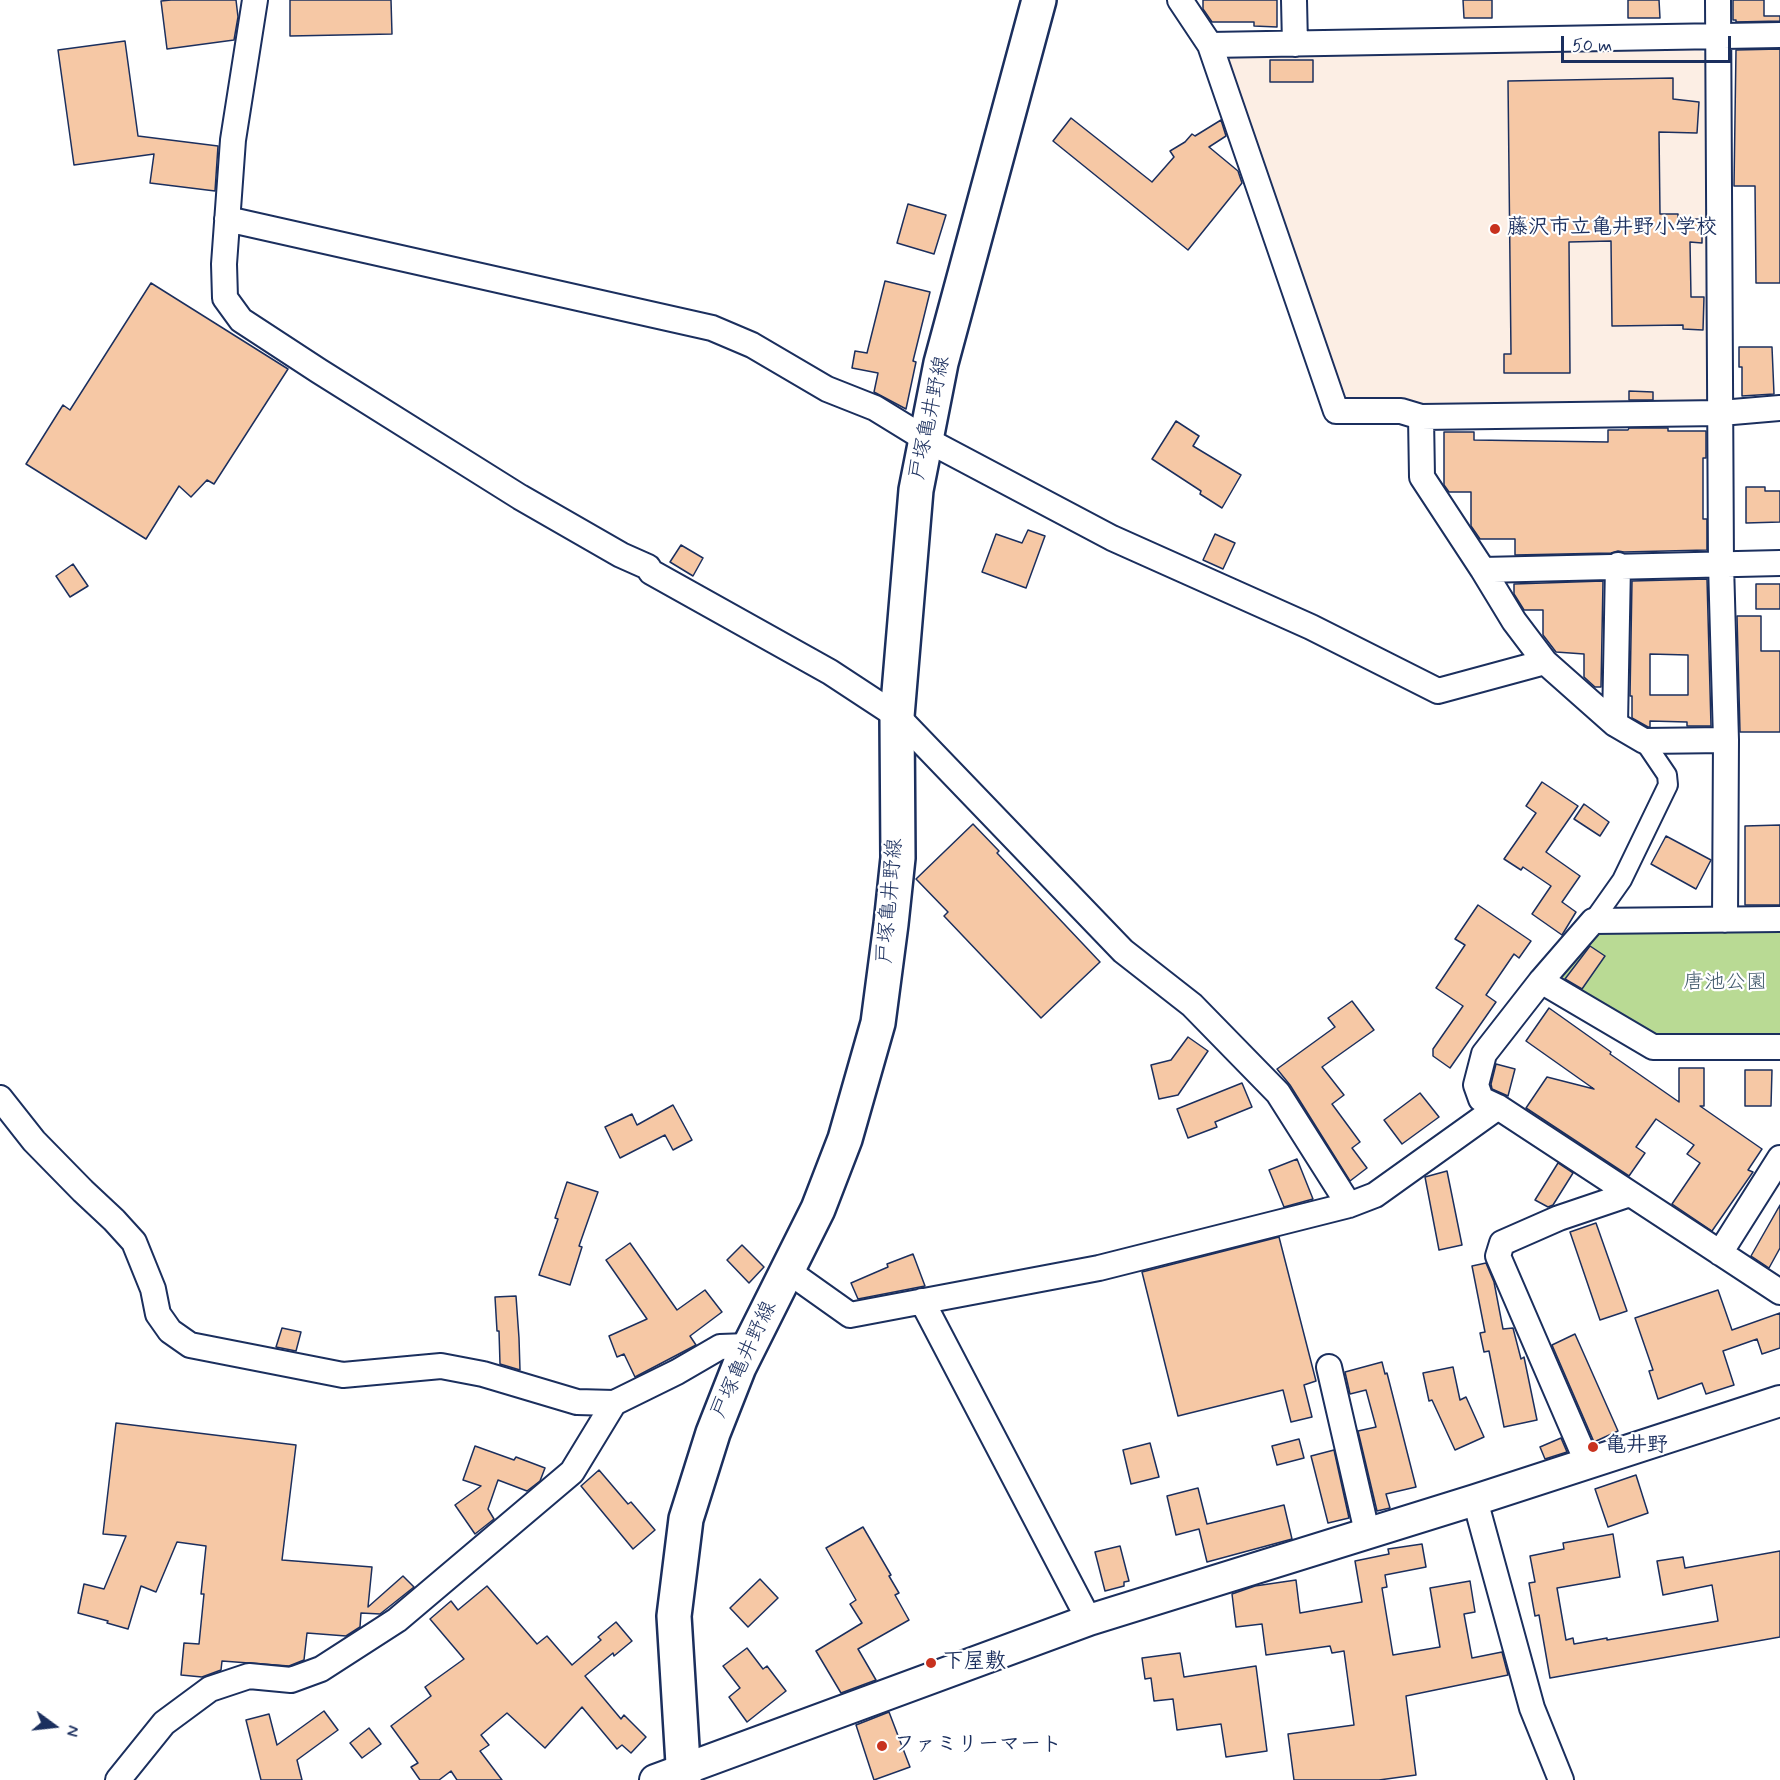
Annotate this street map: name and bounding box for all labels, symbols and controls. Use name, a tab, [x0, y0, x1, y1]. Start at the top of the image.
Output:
scale bar	[1564, 24, 1734, 62]
text: 50 m	[1572, 34, 1612, 58]
place label: 藤沢市立亀井野小学校	[1507, 216, 1717, 242]
marker: 藤沢市立亀井野小学校	[1488, 222, 1502, 236]
street label: 戸塚亀井野線	[906, 354, 956, 482]
street label: 戸塚亀井野線	[873, 837, 909, 965]
park label: 唐池公園	[1683, 971, 1767, 997]
street label: 戸塚亀井野線	[707, 1298, 783, 1422]
place label: 亀井野	[1605, 1434, 1668, 1460]
marker: 亀井野	[1586, 1440, 1600, 1454]
place label: 下屋敷	[943, 1650, 1006, 1676]
marker: 下屋敷	[924, 1656, 938, 1670]
north arrow	[24, 1696, 84, 1756]
text: N	[60, 1723, 83, 1739]
place label: ファミリーマート	[894, 1733, 1062, 1759]
marker: ファミリーマート	[875, 1739, 889, 1753]

